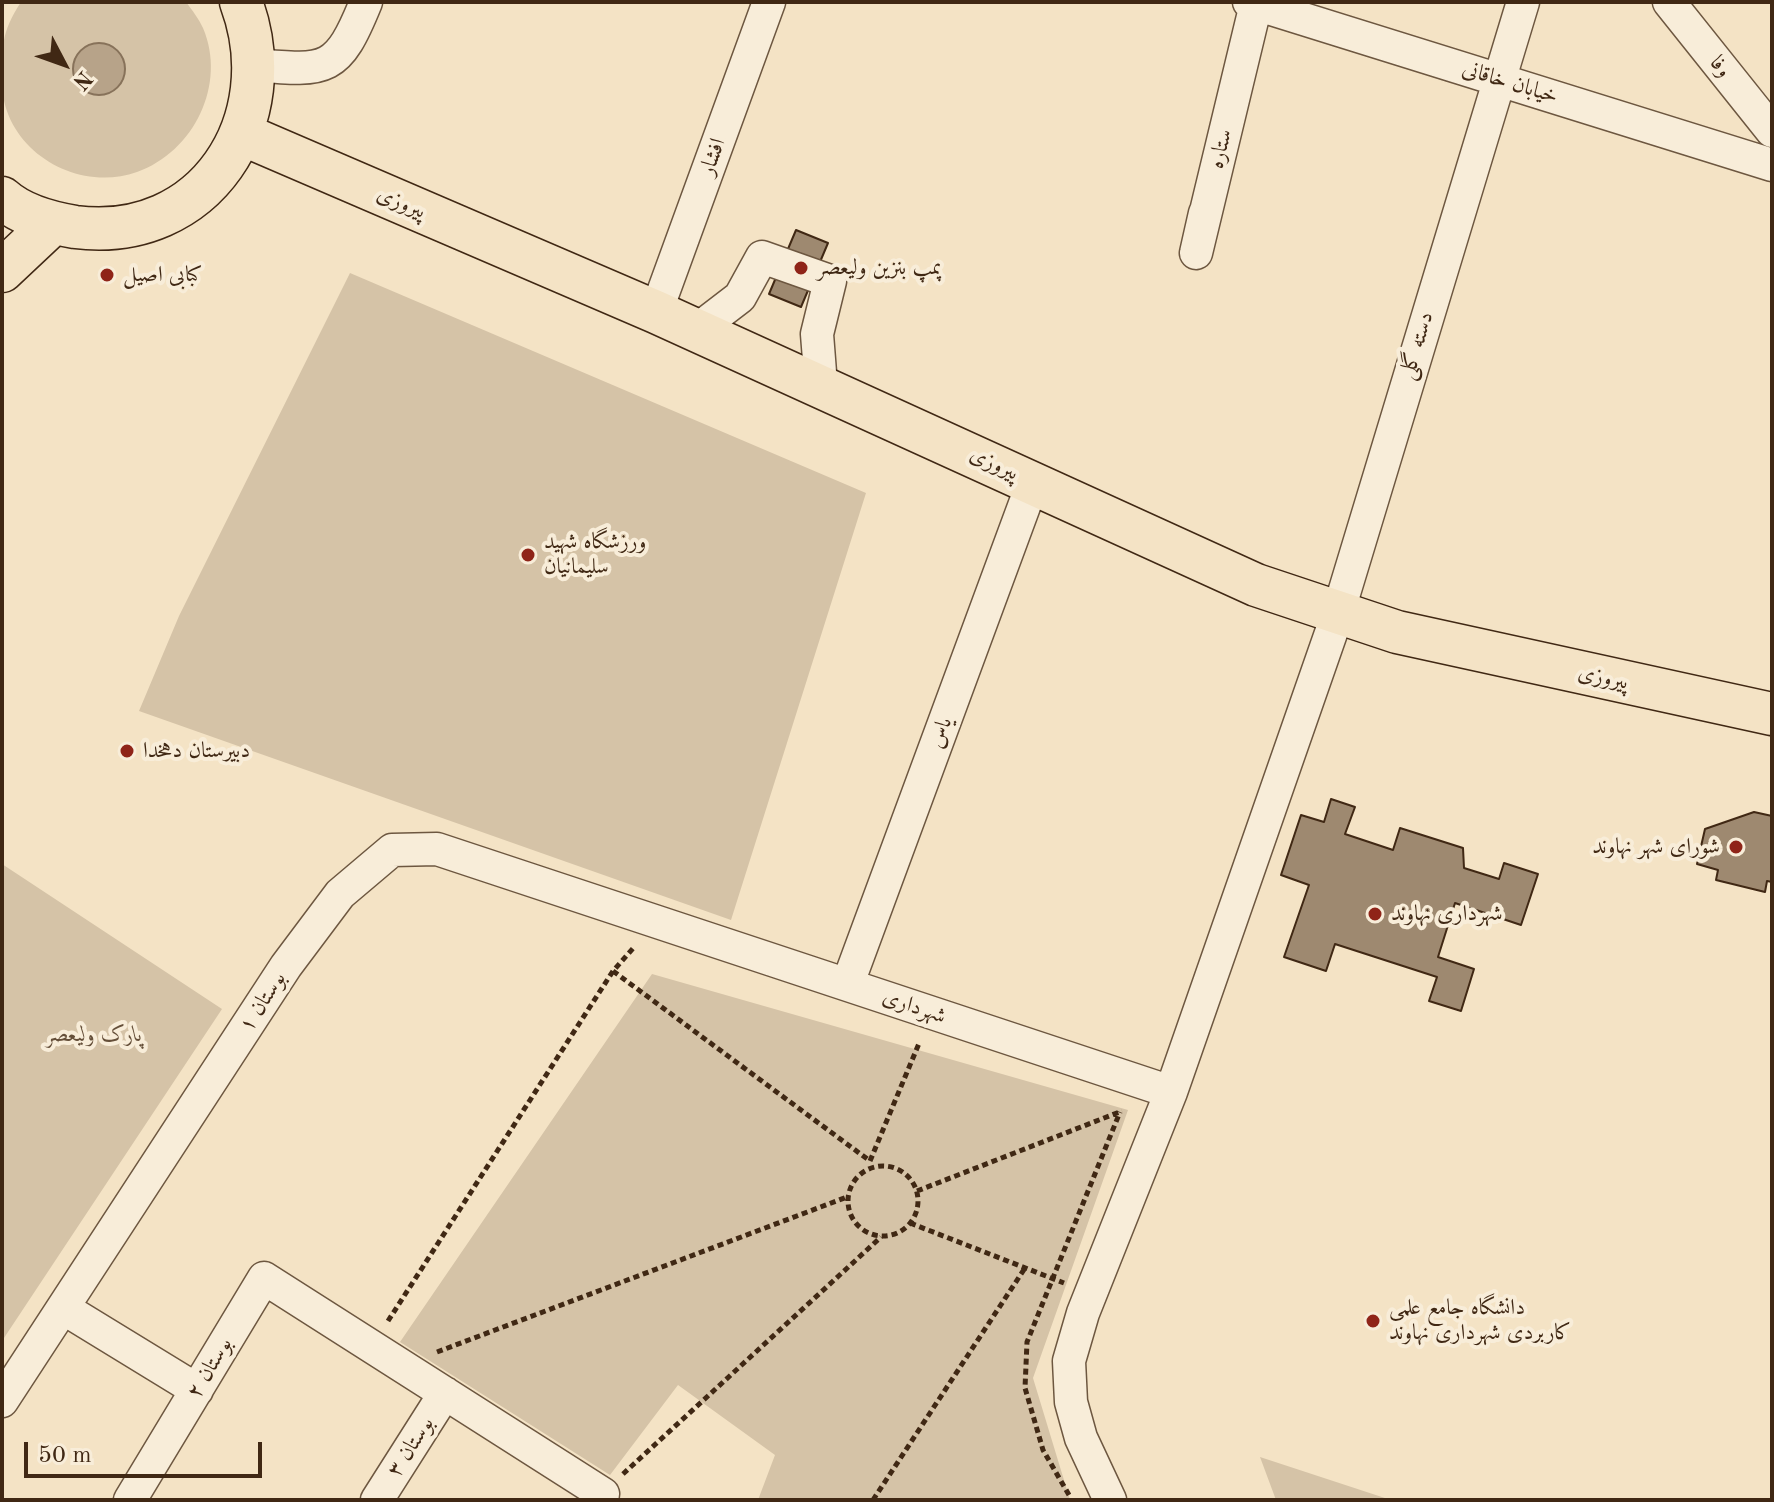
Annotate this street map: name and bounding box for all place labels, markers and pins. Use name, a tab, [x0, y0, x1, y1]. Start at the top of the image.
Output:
place label: پمپ بنزین ولیعصر	[817, 255, 941, 281]
marker: پمپ بنزین ولیعصر	[792, 259, 810, 277]
place label: کبابی اصیل	[123, 262, 203, 288]
marker: کبابی اصیل	[98, 266, 116, 284]
place label: ورزشگاه شهید سلیمانیان	[544, 529, 646, 580]
marker: ورزشگاه شهید سلیمانیان	[519, 546, 537, 564]
place label: دبیرستان دهخدا	[143, 738, 250, 764]
marker: دبیرستان دهخدا	[118, 742, 136, 760]
place label: شورای شهر نهاوند	[1592, 834, 1720, 860]
marker: شورای شهر نهاوند	[1727, 838, 1745, 856]
place label: شهرداری نهاوند	[1391, 901, 1502, 927]
marker: شهرداری نهاوند	[1366, 905, 1384, 923]
place label: دانشگاه جامع علمی کاربردی شهرداری نهاوند	[1389, 1295, 1571, 1346]
marker: دانشگاه جامع علمی کاربردی شهرداری نهاوند	[1364, 1312, 1382, 1330]

